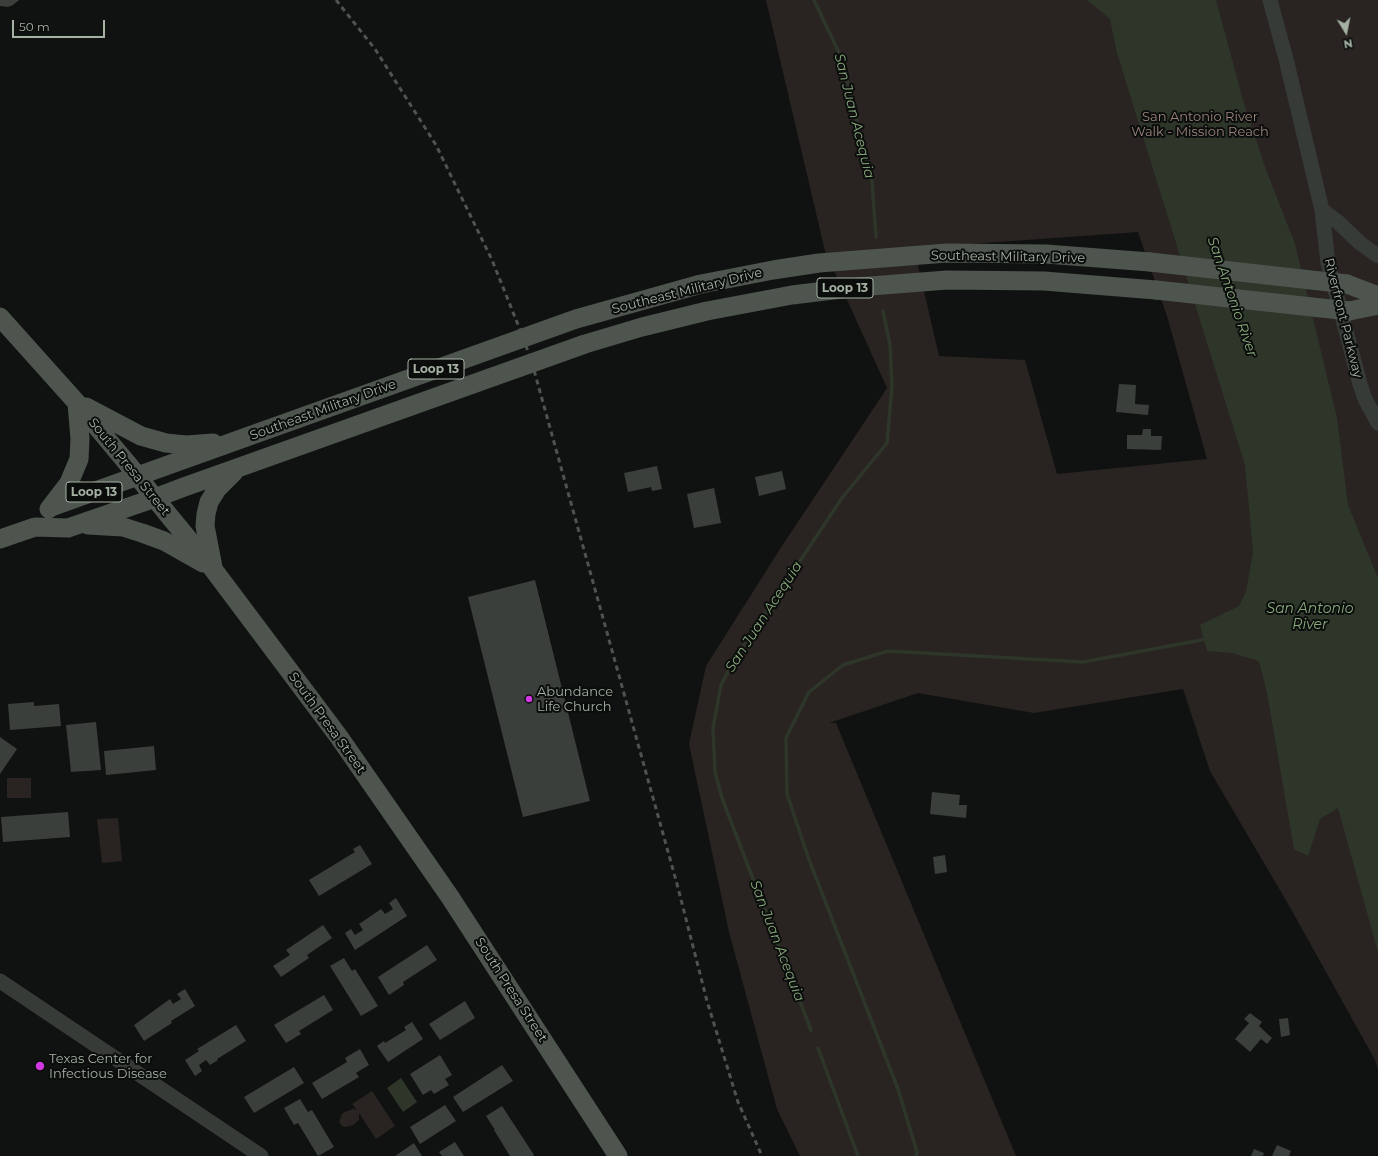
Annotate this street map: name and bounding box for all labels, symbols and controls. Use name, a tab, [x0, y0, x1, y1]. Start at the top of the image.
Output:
scale bar	[14, 12, 107, 38]
north arrow	[1326, 12, 1366, 52]
text: 50 m	[19, 19, 50, 34]
text: N	[1342, 36, 1354, 51]
water label: San Juan Acequia	[830, 52, 878, 180]
park label: San Antonio River Walk - Mission Reach	[1131, 109, 1269, 140]
water label: San Antonio River	[1204, 235, 1260, 359]
street label: Southeast Military Drive	[931, 248, 1085, 266]
street label: Riverfront Parkway	[1321, 257, 1365, 379]
street label: Southeast Military Drive	[610, 265, 764, 317]
road number: Loop 13	[817, 278, 873, 298]
road number: Loop 13	[408, 359, 464, 379]
street label: Southeast Military Drive	[248, 376, 398, 444]
street label: South Presa Street	[85, 415, 173, 519]
road number: Loop 13	[66, 482, 122, 502]
water label: San Juan Acequia	[722, 559, 806, 675]
water label: San Antonio River	[1267, 601, 1353, 634]
street label: South Presa Street	[285, 669, 369, 777]
place label: Abundance Life Church	[537, 684, 613, 715]
marker: Abundance Life Church	[524, 694, 534, 704]
water label: San Juan Acequia	[746, 878, 808, 1004]
street label: South Presa Street	[472, 935, 550, 1045]
place label: Texas Center for Infectious Disease	[49, 1051, 167, 1082]
marker: Texas Center for Infectious Disease	[34, 1060, 46, 1072]

